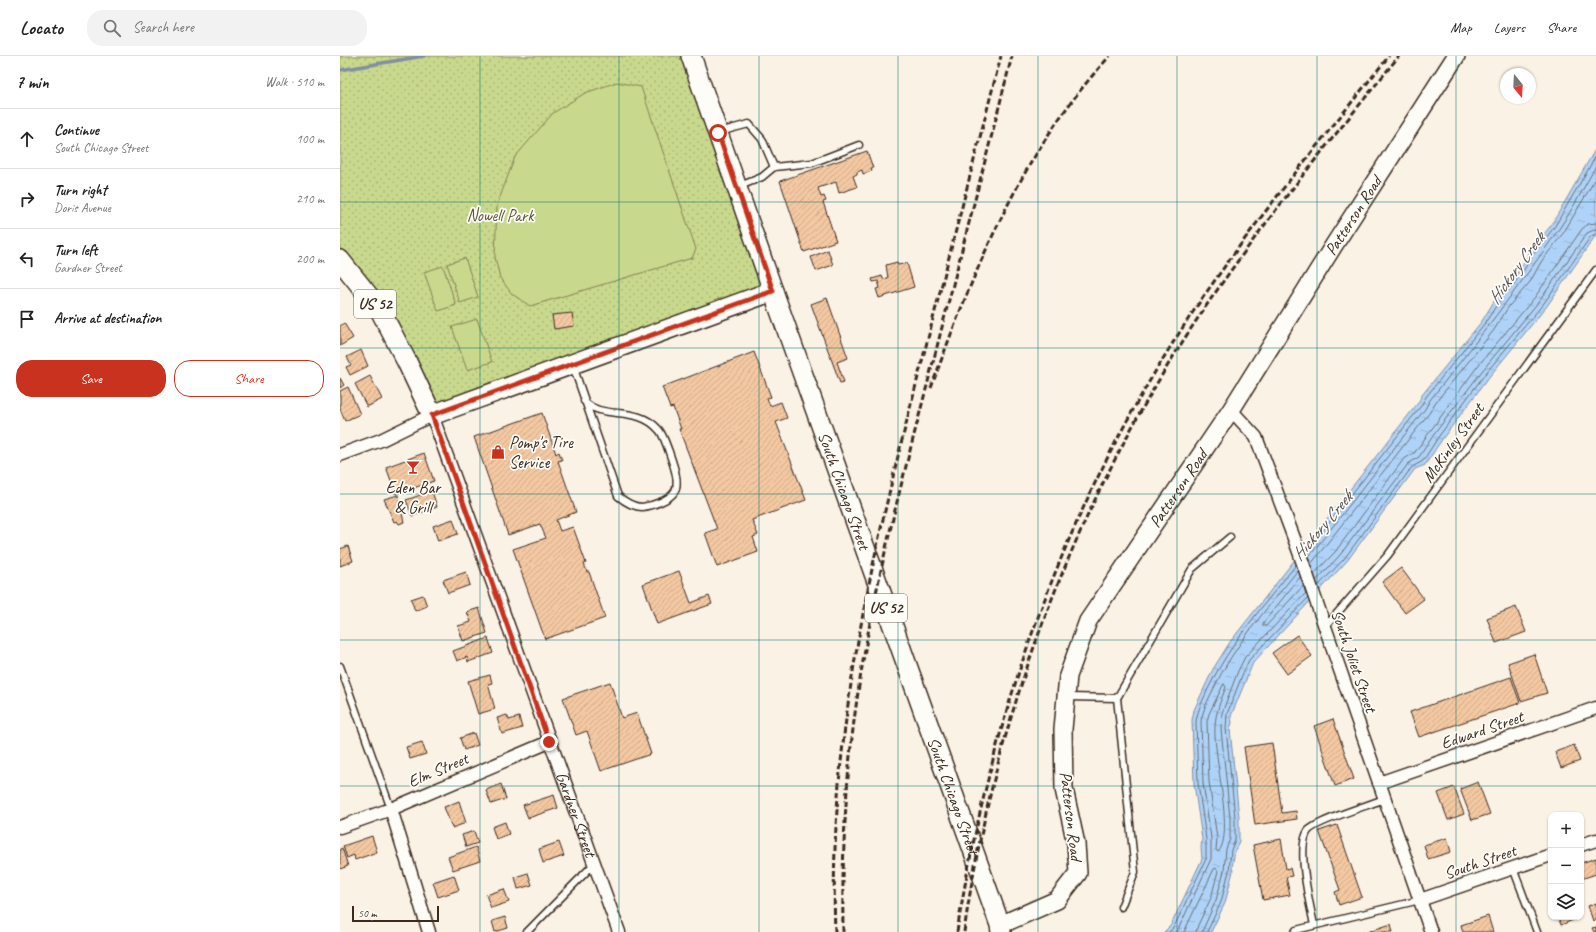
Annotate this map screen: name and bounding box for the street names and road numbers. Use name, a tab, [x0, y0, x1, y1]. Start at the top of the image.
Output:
street label: Patterson Road	[1320, 170, 1387, 259]
road number: US 52	[354, 290, 396, 318]
street label: McKinley Street	[1417, 397, 1490, 487]
street label: South Chicago Street	[814, 429, 876, 555]
street label: Patterson Road	[1144, 443, 1213, 531]
road number: US 52	[865, 594, 907, 622]
street label: South Joliet Street	[1327, 607, 1382, 717]
street label: Edward Street	[1438, 705, 1528, 754]
street label: South Chicago Street	[923, 734, 985, 860]
street label: Elm Street	[405, 747, 473, 792]
street label: Gardner Street	[551, 769, 602, 862]
street label: Patterson Road	[1055, 770, 1087, 864]
street label: South Street	[1441, 839, 1521, 884]

